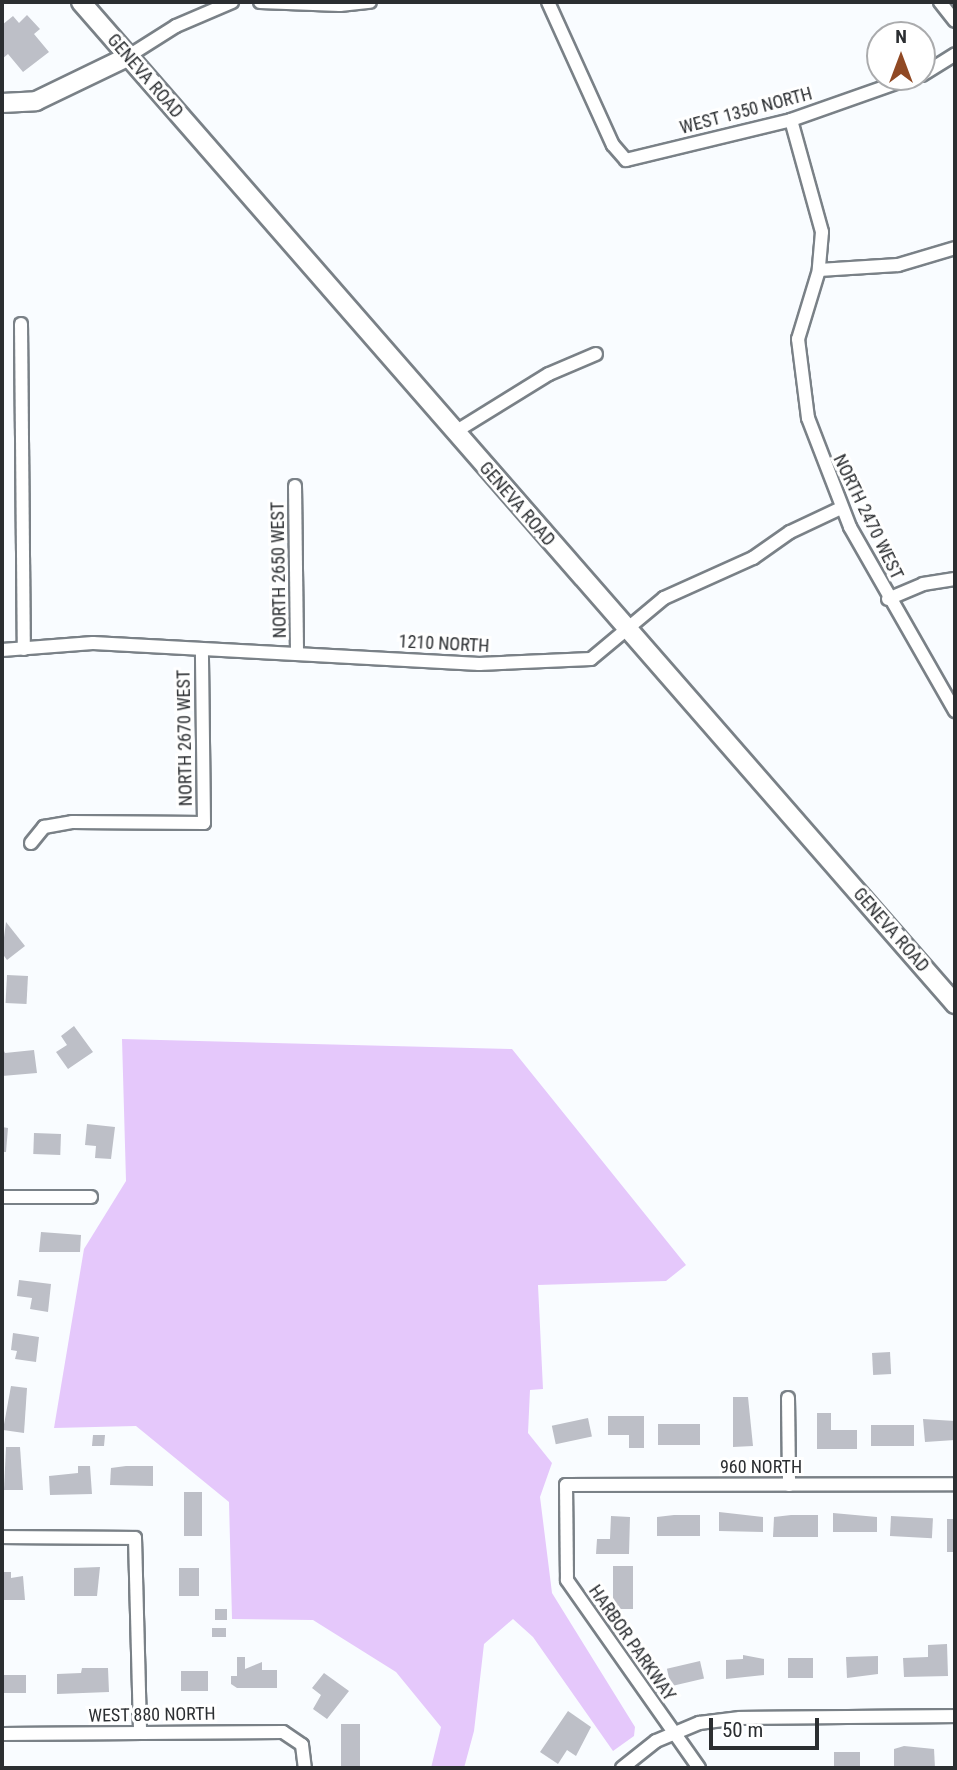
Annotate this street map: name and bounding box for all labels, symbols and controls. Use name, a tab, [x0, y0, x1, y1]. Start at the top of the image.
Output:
north arrow	[866, 21, 936, 91]
text: N	[895, 25, 907, 48]
street label: GENEVA ROAD	[103, 29, 187, 123]
street label: WEST 1350 NORTH	[677, 83, 815, 139]
street label: NORTH 2470 WEST	[828, 451, 908, 583]
street label: GENEVA ROAD	[475, 457, 559, 551]
street label: NORTH 2650 WEST	[267, 502, 291, 638]
street label: 1210 NORTH	[398, 631, 490, 657]
street label: NORTH 2670 WEST	[173, 670, 197, 806]
street label: GENEVA ROAD	[849, 883, 933, 977]
street label: 960 NORTH	[720, 1456, 802, 1478]
street label: HARBOR PARKWAY	[584, 1581, 680, 1705]
street label: WEST 880 NORTH	[88, 1703, 216, 1727]
scale bar	[712, 1704, 822, 1748]
text: 50 m	[722, 1718, 763, 1742]

